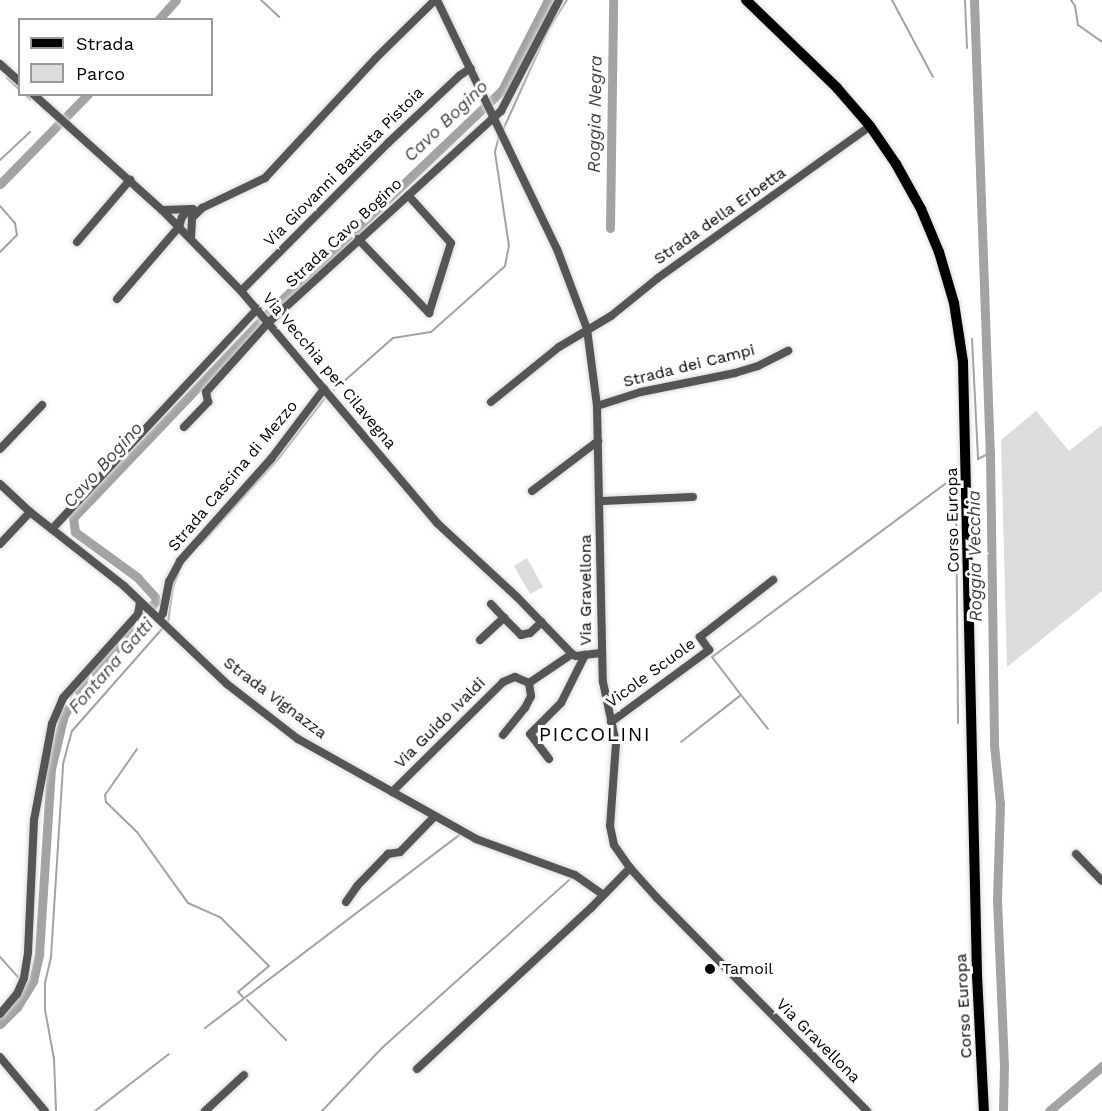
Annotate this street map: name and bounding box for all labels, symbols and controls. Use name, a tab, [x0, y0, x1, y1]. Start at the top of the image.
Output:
legend	[18, 18, 213, 96]
text: Strada	[76, 33, 134, 54]
water label: Roggia Negra	[583, 55, 607, 173]
text: Parco	[76, 63, 125, 84]
water label: Cavo Bogino	[399, 76, 493, 166]
street label: Via Giovanni Battista Pistoia	[260, 83, 428, 251]
street label: Strada della Erbetta	[650, 163, 790, 269]
street label: Strada Cavo Bogino	[282, 174, 406, 292]
street label: Via Vecchia per Cilavegna	[257, 288, 401, 454]
street label: Strada dei Campi	[621, 340, 757, 392]
street label: Strada Cascina di Mezzo	[164, 396, 302, 556]
water label: Cavo Bogino	[59, 417, 147, 513]
street label: Corso Europa	[942, 467, 964, 573]
water label: Roggia Vecchia	[963, 490, 987, 622]
street label: Via Gravellona	[576, 534, 596, 646]
water label: Fontana Gatti	[64, 614, 158, 718]
street label: Vicole Scuole	[603, 634, 699, 712]
street label: Strada Vignazza	[219, 653, 331, 743]
street label: Via Guido Ivaldi	[390, 673, 490, 773]
district label: PICCOLINI	[539, 722, 651, 746]
street label: Corso Europa	[952, 953, 976, 1059]
place label: Tamoil	[722, 959, 773, 979]
marker: Tamoil	[703, 962, 717, 976]
street label: Via Gravellona	[772, 995, 864, 1087]

